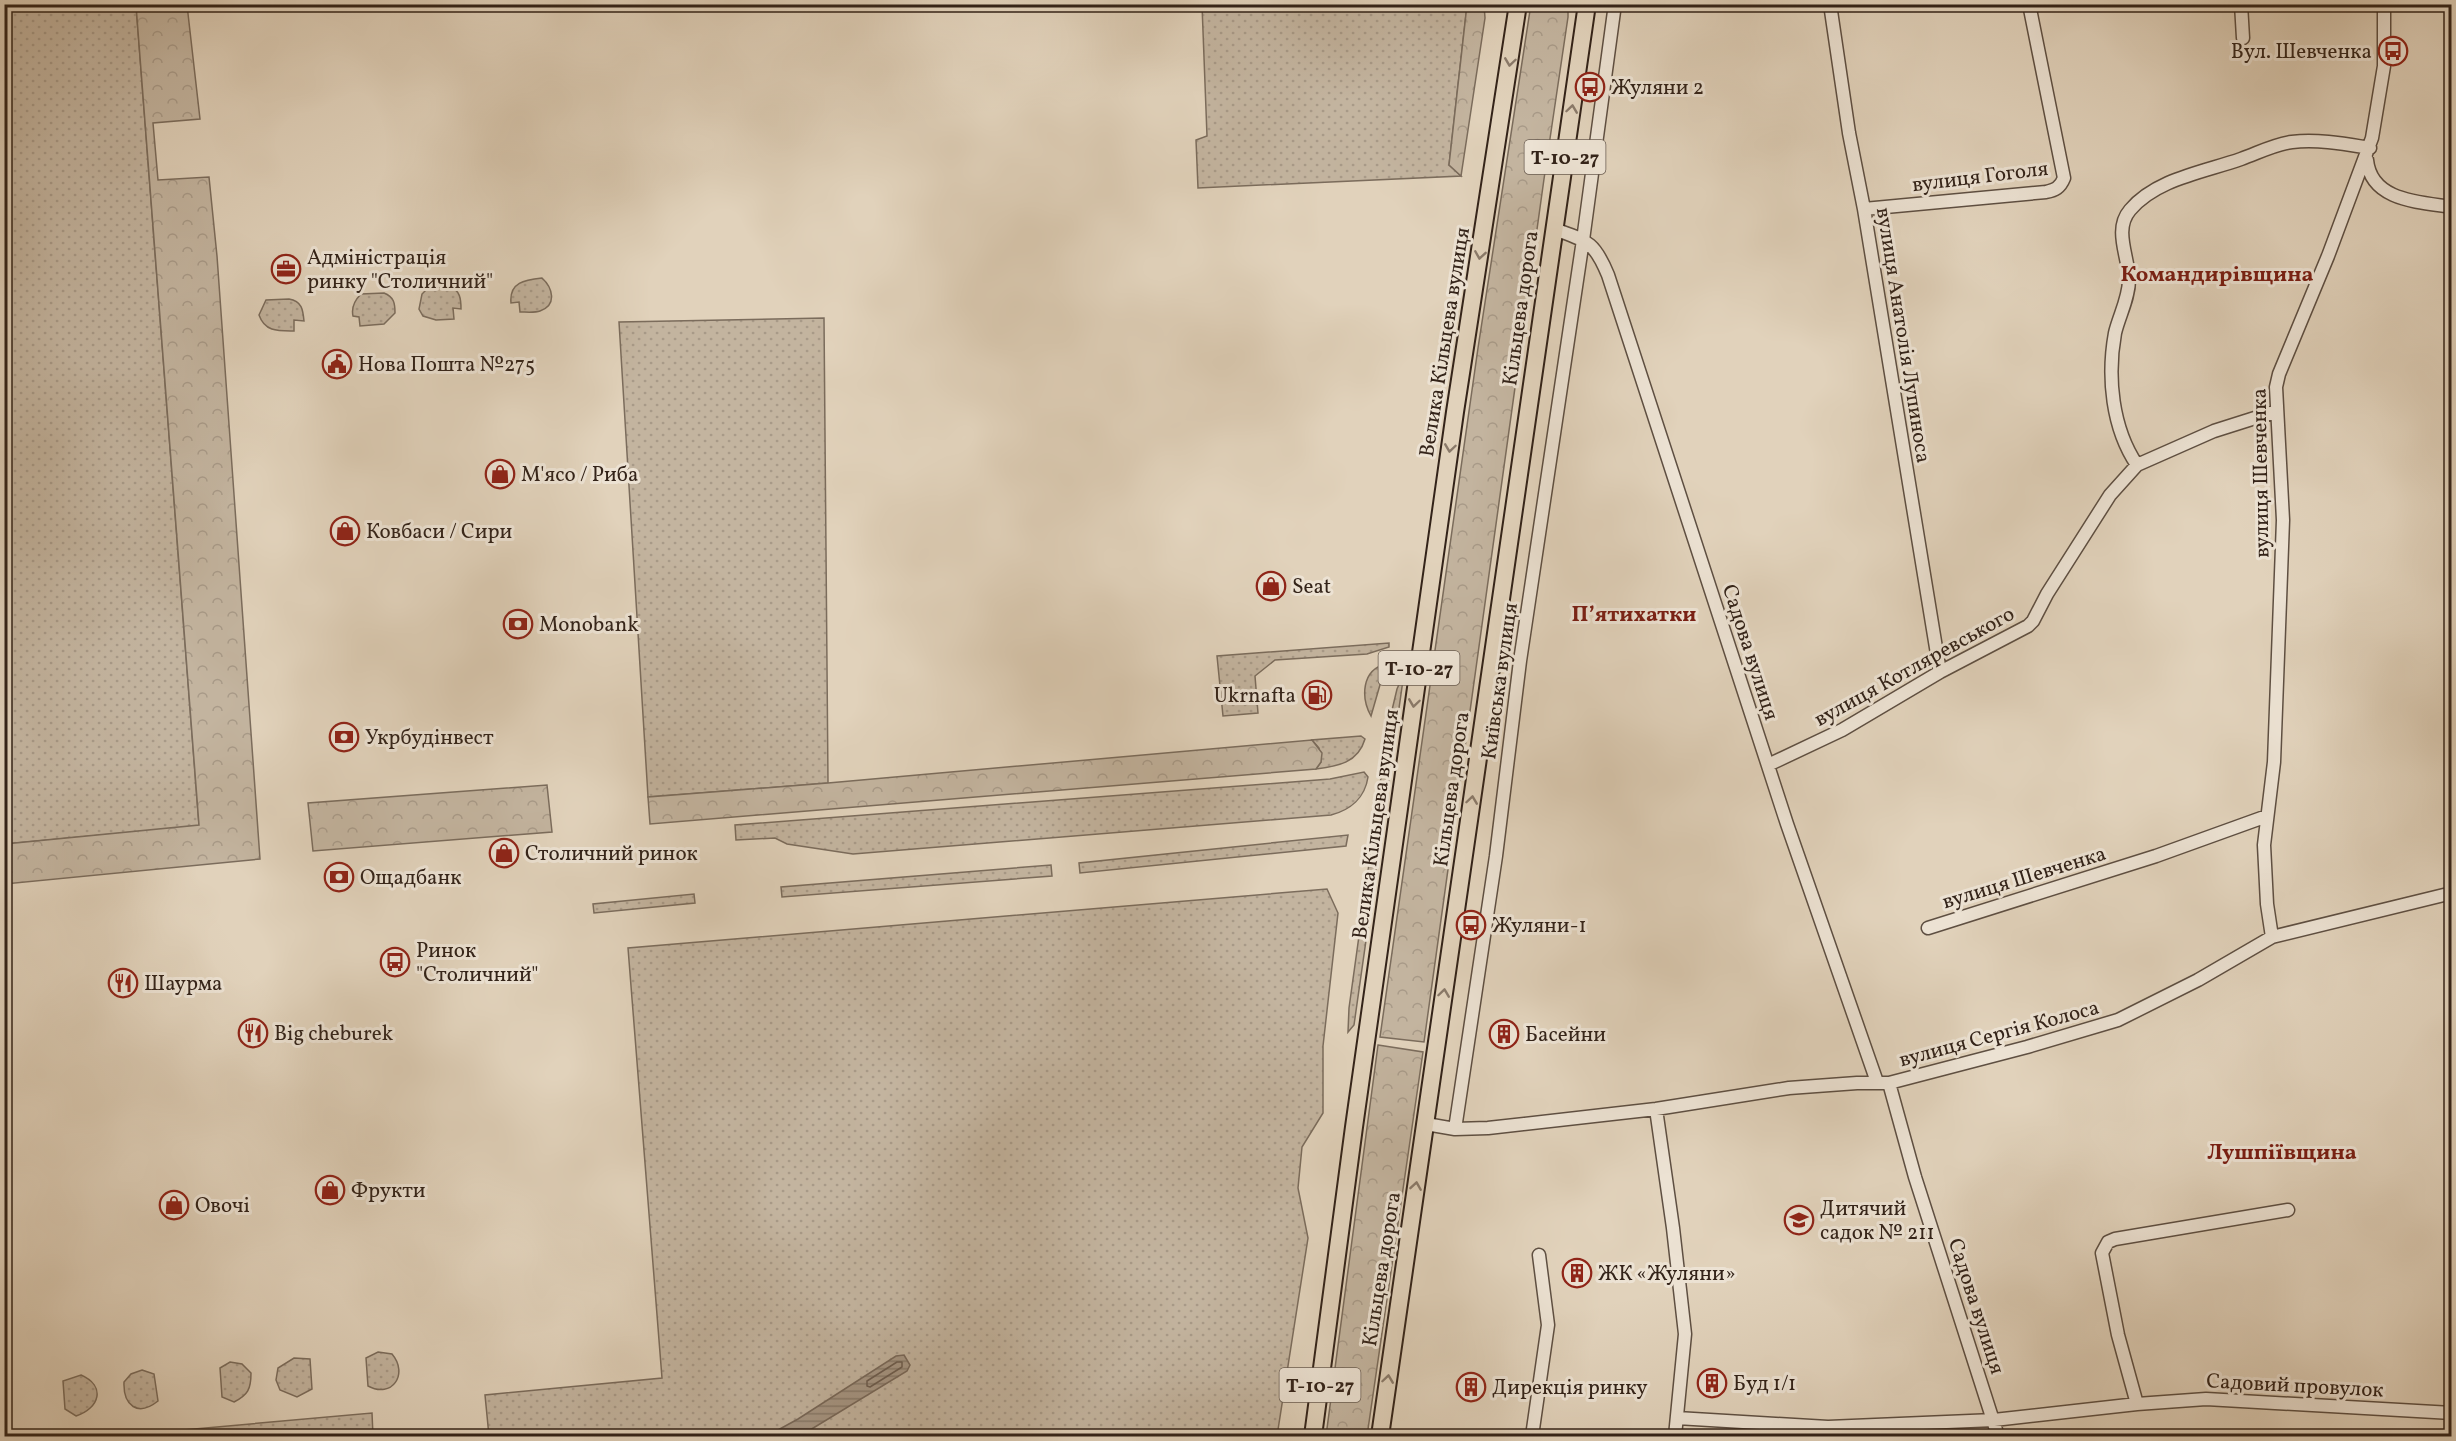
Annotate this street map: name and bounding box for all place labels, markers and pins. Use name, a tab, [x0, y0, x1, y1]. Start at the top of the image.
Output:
bus stop icon: Вул. Шевченка	[2377, 35, 2409, 67]
place label: Вул. Шевченка	[2231, 38, 2372, 67]
bus stop icon: Жуляни 2	[1574, 71, 1606, 103]
place label: Жуляни 2	[1611, 74, 1704, 103]
place label: Адміністрація ринку "Столичний"	[307, 244, 493, 297]
office icon: Адміністрація ринку "Столичний"	[270, 253, 302, 285]
public building icon: Нова Пошта №275	[321, 348, 353, 380]
place label: Нова Пошта №275	[358, 351, 535, 380]
shop icon: М'ясо / Риба	[484, 458, 516, 490]
place label: М'ясо / Риба	[521, 461, 638, 490]
shop icon: Ковбаси / Сири	[329, 515, 361, 547]
place label: Ковбаси / Сири	[366, 518, 513, 547]
shop icon: Seat	[1255, 570, 1287, 602]
place label: Seat	[1292, 573, 1331, 602]
bank icon: Monobank	[502, 608, 534, 640]
place label: Monobank	[539, 611, 639, 640]
fuel station icon: Ukrnafta	[1301, 679, 1333, 711]
place label: Ukrnafta	[1214, 682, 1296, 711]
bank icon: Укрбудінвест	[328, 721, 360, 753]
place label: Укрбудінвест	[365, 724, 494, 753]
shop icon: Столичний ринок	[488, 837, 520, 869]
place label: Столичний ринок	[525, 840, 698, 869]
bank icon: Ощадбанк	[323, 861, 355, 893]
place label: Ощадбанк	[360, 864, 462, 893]
bus stop icon: Жуляни-1	[1455, 909, 1487, 941]
place label: Жуляни-1	[1492, 912, 1587, 941]
place label: Ринок "Столичний"	[416, 937, 539, 990]
bus stop icon: Ринок "Столичний"	[379, 946, 411, 978]
restaurant icon: Шаурма	[107, 967, 139, 999]
place label: Шаурма	[144, 970, 223, 999]
restaurant icon: Big cheburek	[237, 1017, 269, 1049]
building icon: Басейни	[1488, 1018, 1520, 1050]
place label: Big cheburek	[274, 1020, 394, 1049]
place label: Басейни	[1525, 1021, 1606, 1050]
shop icon: Фрукти	[314, 1174, 346, 1206]
place label: Фрукти	[351, 1177, 426, 1206]
shop icon: Овочі	[158, 1189, 190, 1221]
place label: Овочі	[195, 1192, 250, 1221]
place label: Дитячий садок № 211	[1820, 1195, 1935, 1248]
school or university icon: Дитячий садок № 211	[1783, 1204, 1815, 1236]
building icon: ЖК «Жуляни»	[1561, 1257, 1593, 1289]
place label: ЖК «Жуляни»	[1598, 1260, 1736, 1289]
building icon: Буд 1/1	[1696, 1367, 1728, 1399]
place label: Буд 1/1	[1733, 1370, 1796, 1399]
building icon: Дирекція ринку	[1455, 1371, 1487, 1403]
place label: Дирекція ринку	[1492, 1374, 1648, 1403]

